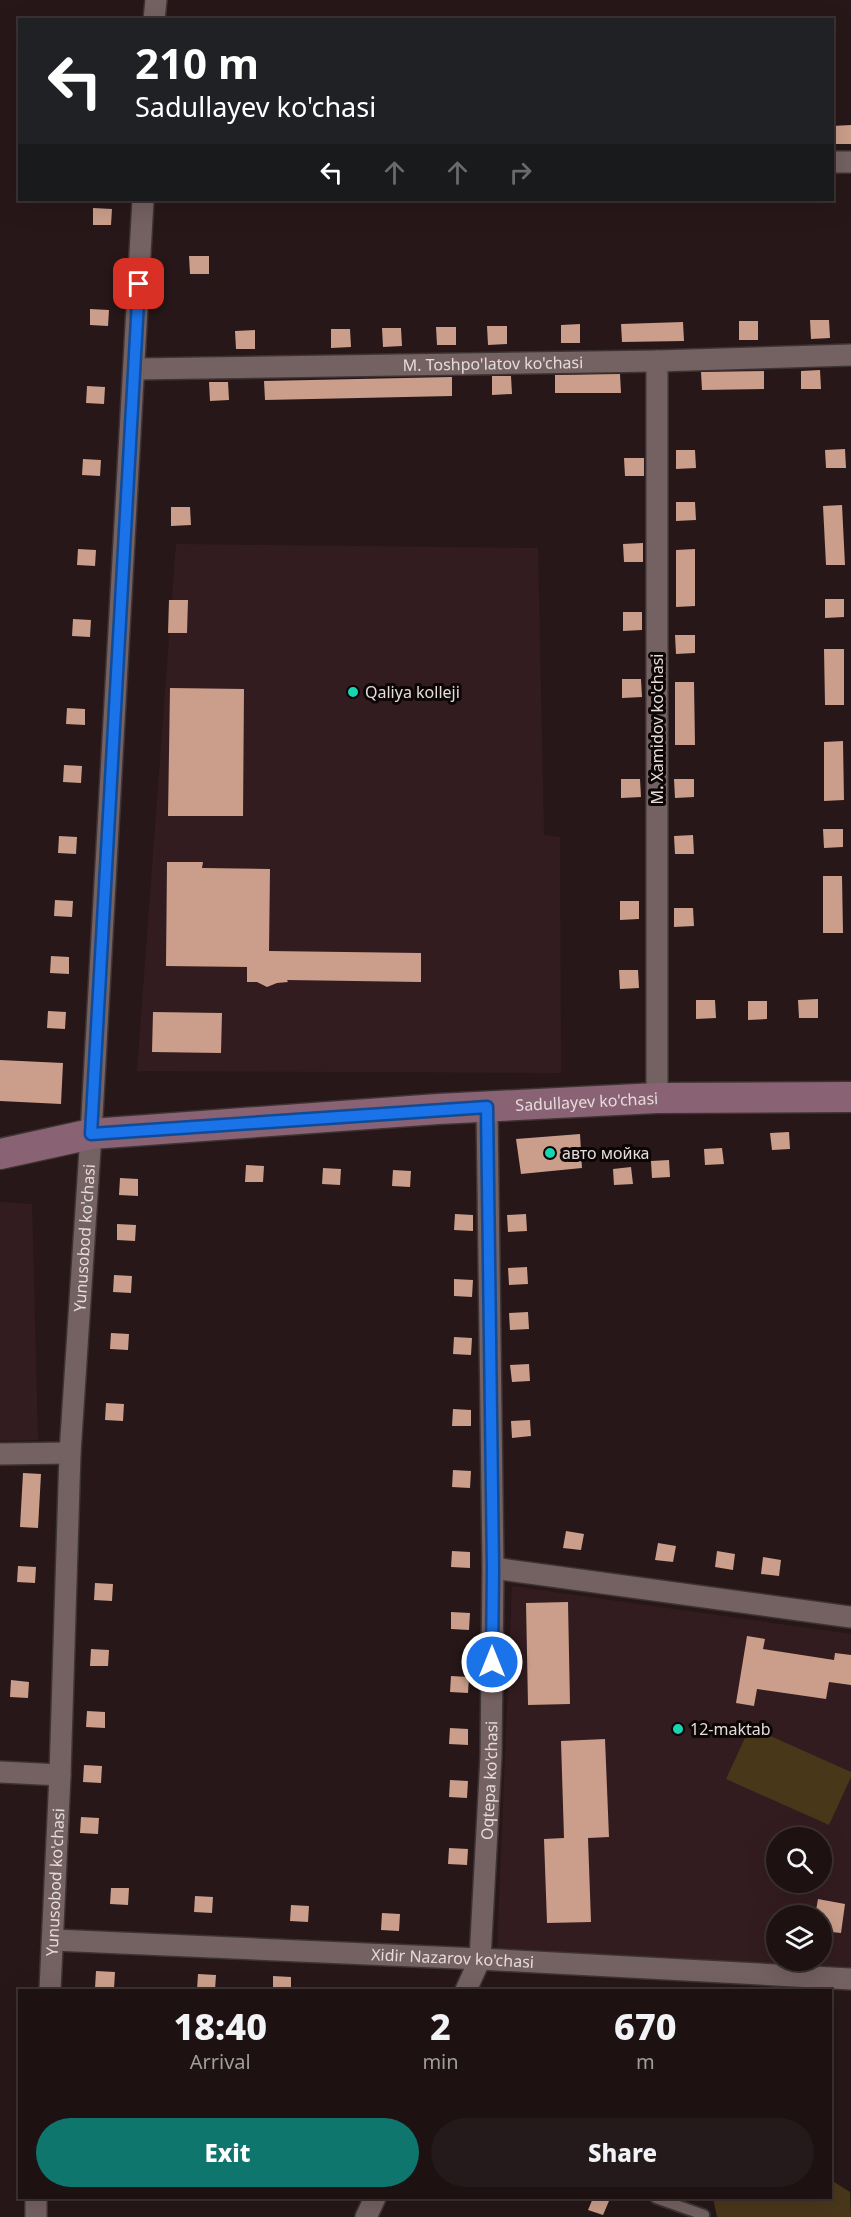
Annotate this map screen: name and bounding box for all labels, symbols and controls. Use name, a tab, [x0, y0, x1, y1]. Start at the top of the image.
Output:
text: 210 m	[135, 34, 259, 91]
icon: left	[36, 42, 114, 120]
text: Sadullayev ko'chasi	[135, 88, 376, 125]
icon: left	[315, 156, 348, 189]
icon: ahead	[378, 156, 411, 189]
icon: ahead	[441, 156, 474, 189]
icon: right	[504, 156, 537, 189]
pin	[113, 258, 164, 309]
icon: arrive	[122, 267, 155, 300]
street label: M. Toshpo'latov ko'chasi	[402, 351, 583, 376]
street label: M. Xamidov ko'chasi	[646, 654, 668, 804]
place label: Qaliya kolleji	[365, 681, 460, 703]
marker: Qaliya kolleji	[346, 685, 360, 699]
street label: Sadullayev ko'chasi	[515, 1087, 659, 1116]
place label: авто мойка	[562, 1142, 650, 1164]
marker: авто мойка	[543, 1146, 557, 1160]
street label: Yunusobod ko'chasi	[68, 1163, 100, 1313]
position arrow	[460, 1630, 524, 1694]
place label: 12-maktab	[690, 1718, 771, 1740]
street label: Oqtepa ko'chasi	[475, 1721, 502, 1840]
marker: 12-maktab	[671, 1722, 685, 1736]
street label: Yunusobod ko'chasi	[41, 1808, 69, 1957]
map controls	[766, 1827, 832, 1971]
button: search	[766, 1827, 832, 1893]
button: layers	[766, 1905, 832, 1971]
street label: Xidir Nazarov ko'chasi	[371, 1943, 535, 1973]
text: 18:40	[173, 2002, 267, 2051]
text: 2	[430, 2002, 451, 2051]
text: 670	[614, 2002, 677, 2051]
text: Arrival	[190, 2048, 251, 2075]
text: min	[422, 2048, 459, 2075]
text: m	[636, 2048, 655, 2075]
button: Exit	[36, 2118, 419, 2187]
button: Share	[431, 2118, 814, 2187]

